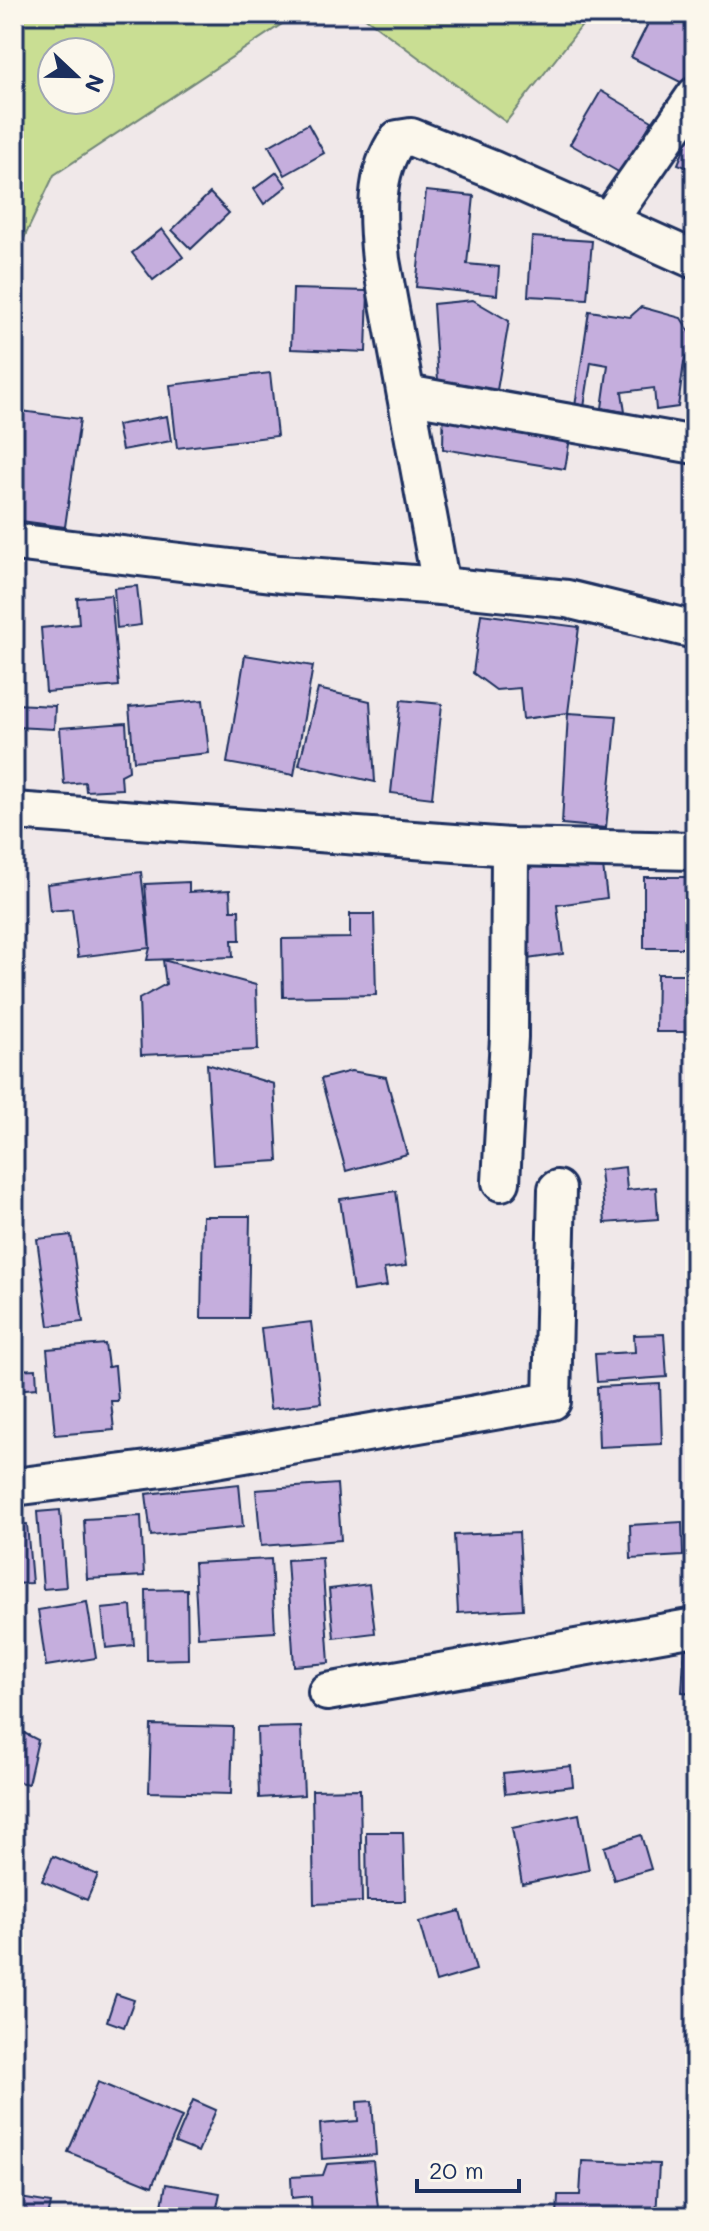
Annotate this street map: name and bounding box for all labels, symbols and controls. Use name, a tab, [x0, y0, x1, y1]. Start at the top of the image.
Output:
north arrow	[36, 36, 116, 116]
text: N	[78, 71, 112, 97]
scale bar	[417, 2143, 519, 2193]
text: 20 m	[429, 2154, 484, 2185]

